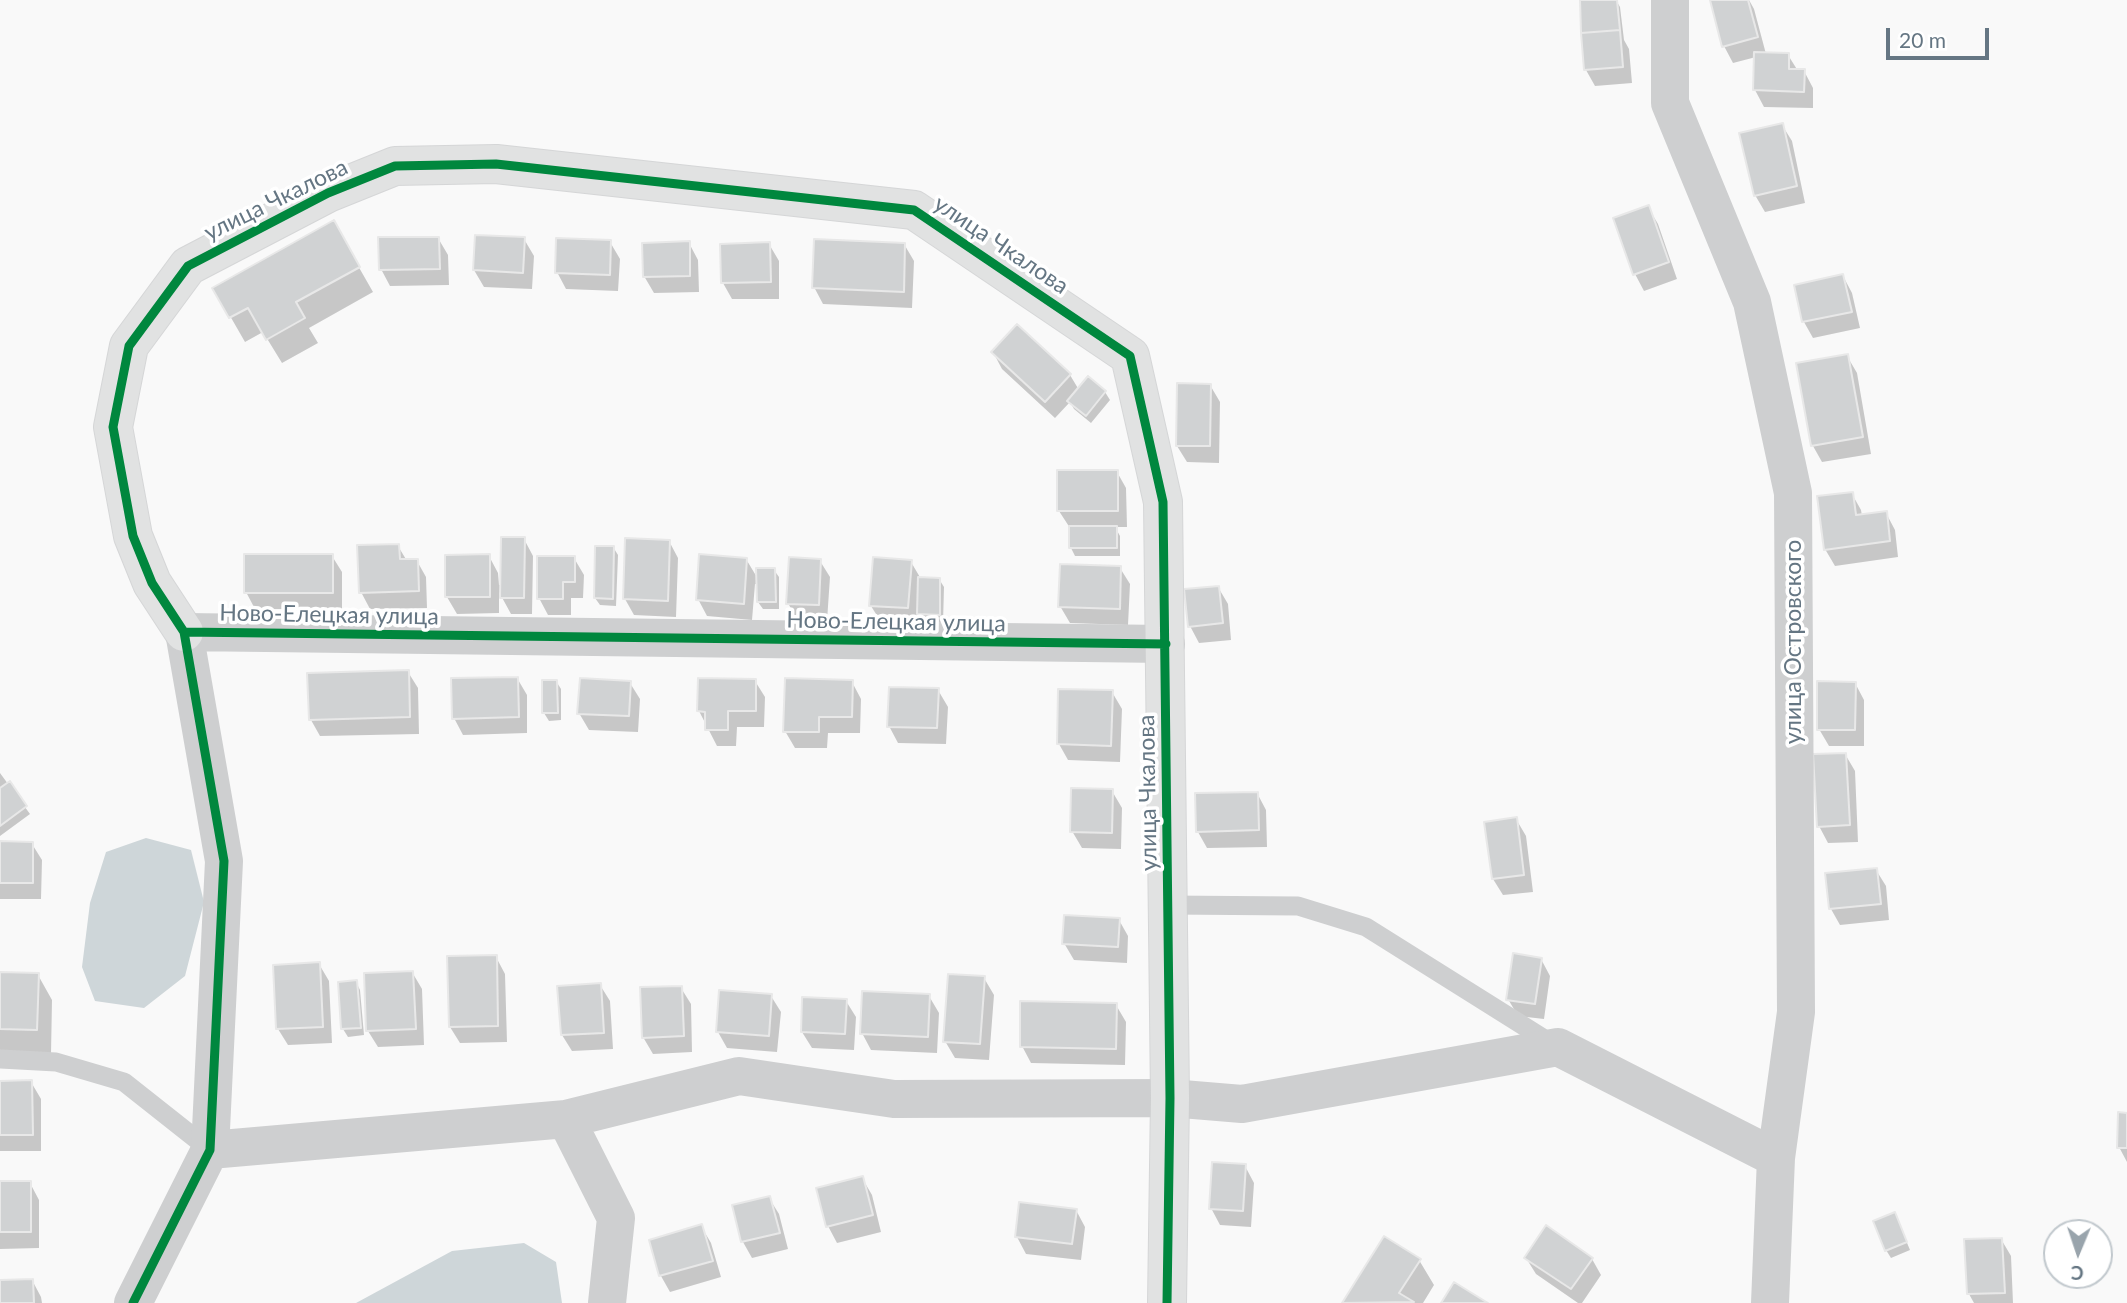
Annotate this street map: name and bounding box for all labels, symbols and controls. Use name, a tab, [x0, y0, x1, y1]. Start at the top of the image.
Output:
scale bar	[1889, 14, 1992, 58]
text: 20 m	[1899, 27, 1946, 52]
street label: улица Чкалова	[200, 153, 352, 247]
street label: улица Чкалова	[928, 190, 1074, 300]
street label: улица Островского	[1780, 540, 1808, 744]
street label: Ново-Елецкая улица	[219, 599, 439, 631]
street label: Ново-Елецкая улица	[786, 606, 1006, 638]
street label: улица Чкалова	[1133, 715, 1163, 871]
north arrow	[2043, 1219, 2113, 1289]
text: С	[2071, 1262, 2084, 1285]

